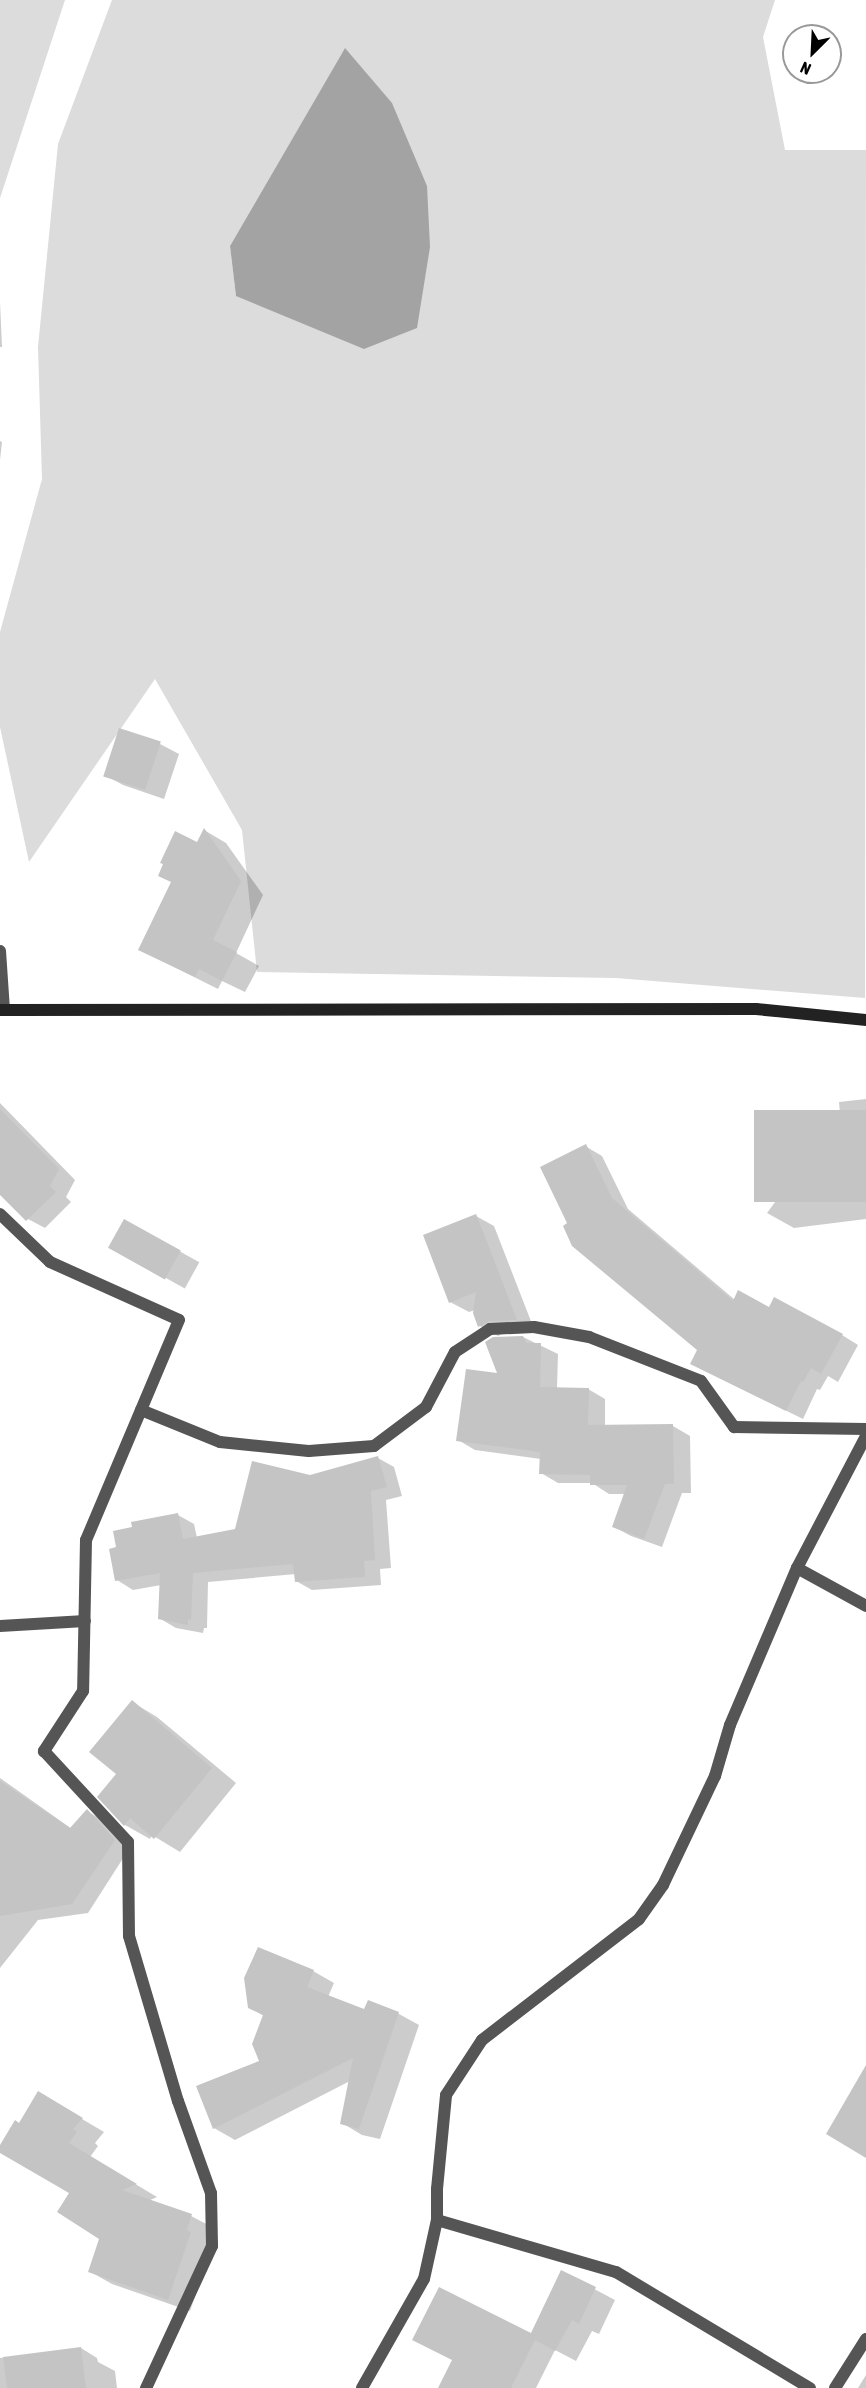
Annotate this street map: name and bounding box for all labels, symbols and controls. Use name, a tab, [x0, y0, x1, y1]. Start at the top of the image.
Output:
north arrow	[782, 24, 842, 84]
text: N	[798, 58, 813, 79]

